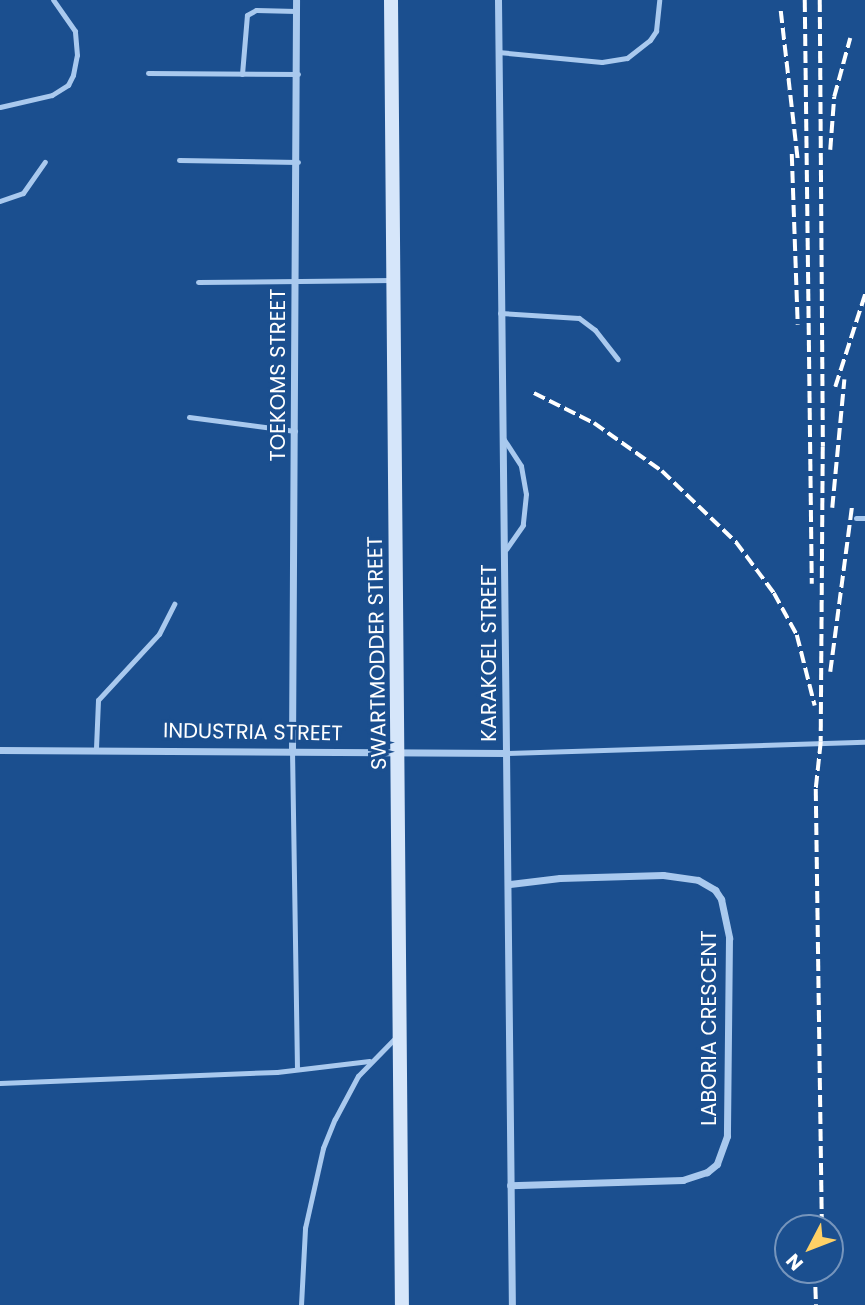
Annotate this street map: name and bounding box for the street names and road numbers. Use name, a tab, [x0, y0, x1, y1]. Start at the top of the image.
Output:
street label: TOEKOMS STREET	[265, 288, 291, 462]
street label: SWARTMODDER STREET	[362, 536, 392, 770]
street label: KARAKOEL STREET	[476, 564, 502, 742]
street label: INDUSTRIA STREET	[163, 718, 343, 746]
street label: LABORIA CRESCENT	[696, 930, 722, 1126]

